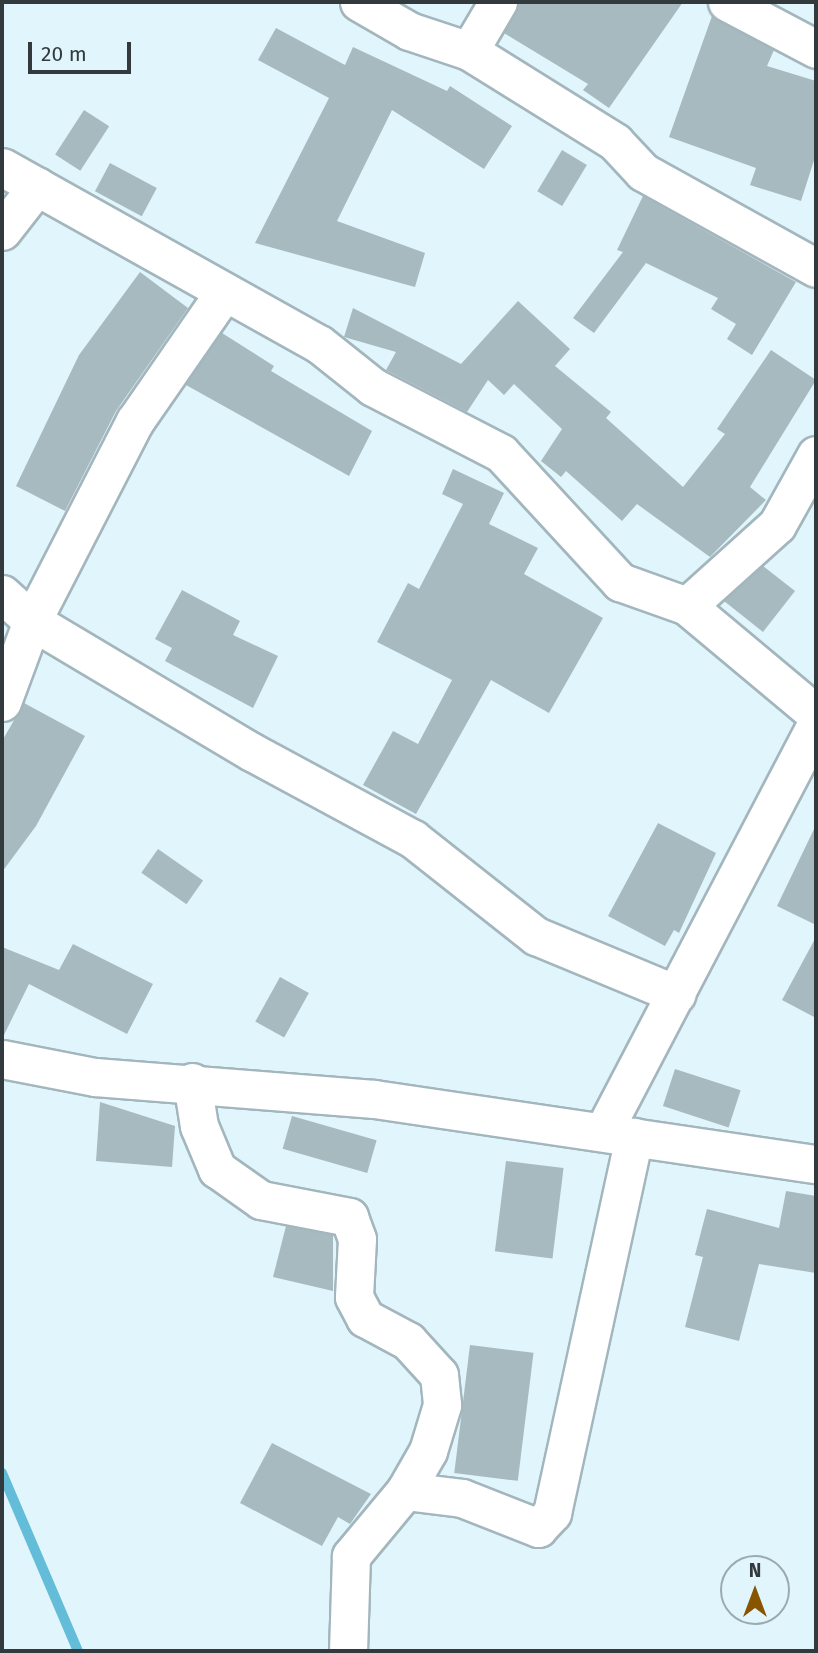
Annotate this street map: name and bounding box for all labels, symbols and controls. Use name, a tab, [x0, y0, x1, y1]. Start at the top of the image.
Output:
scale bar	[32, 28, 135, 72]
text: 20 m	[41, 41, 87, 67]
north arrow	[720, 1555, 790, 1625]
text: N	[749, 1559, 761, 1582]

